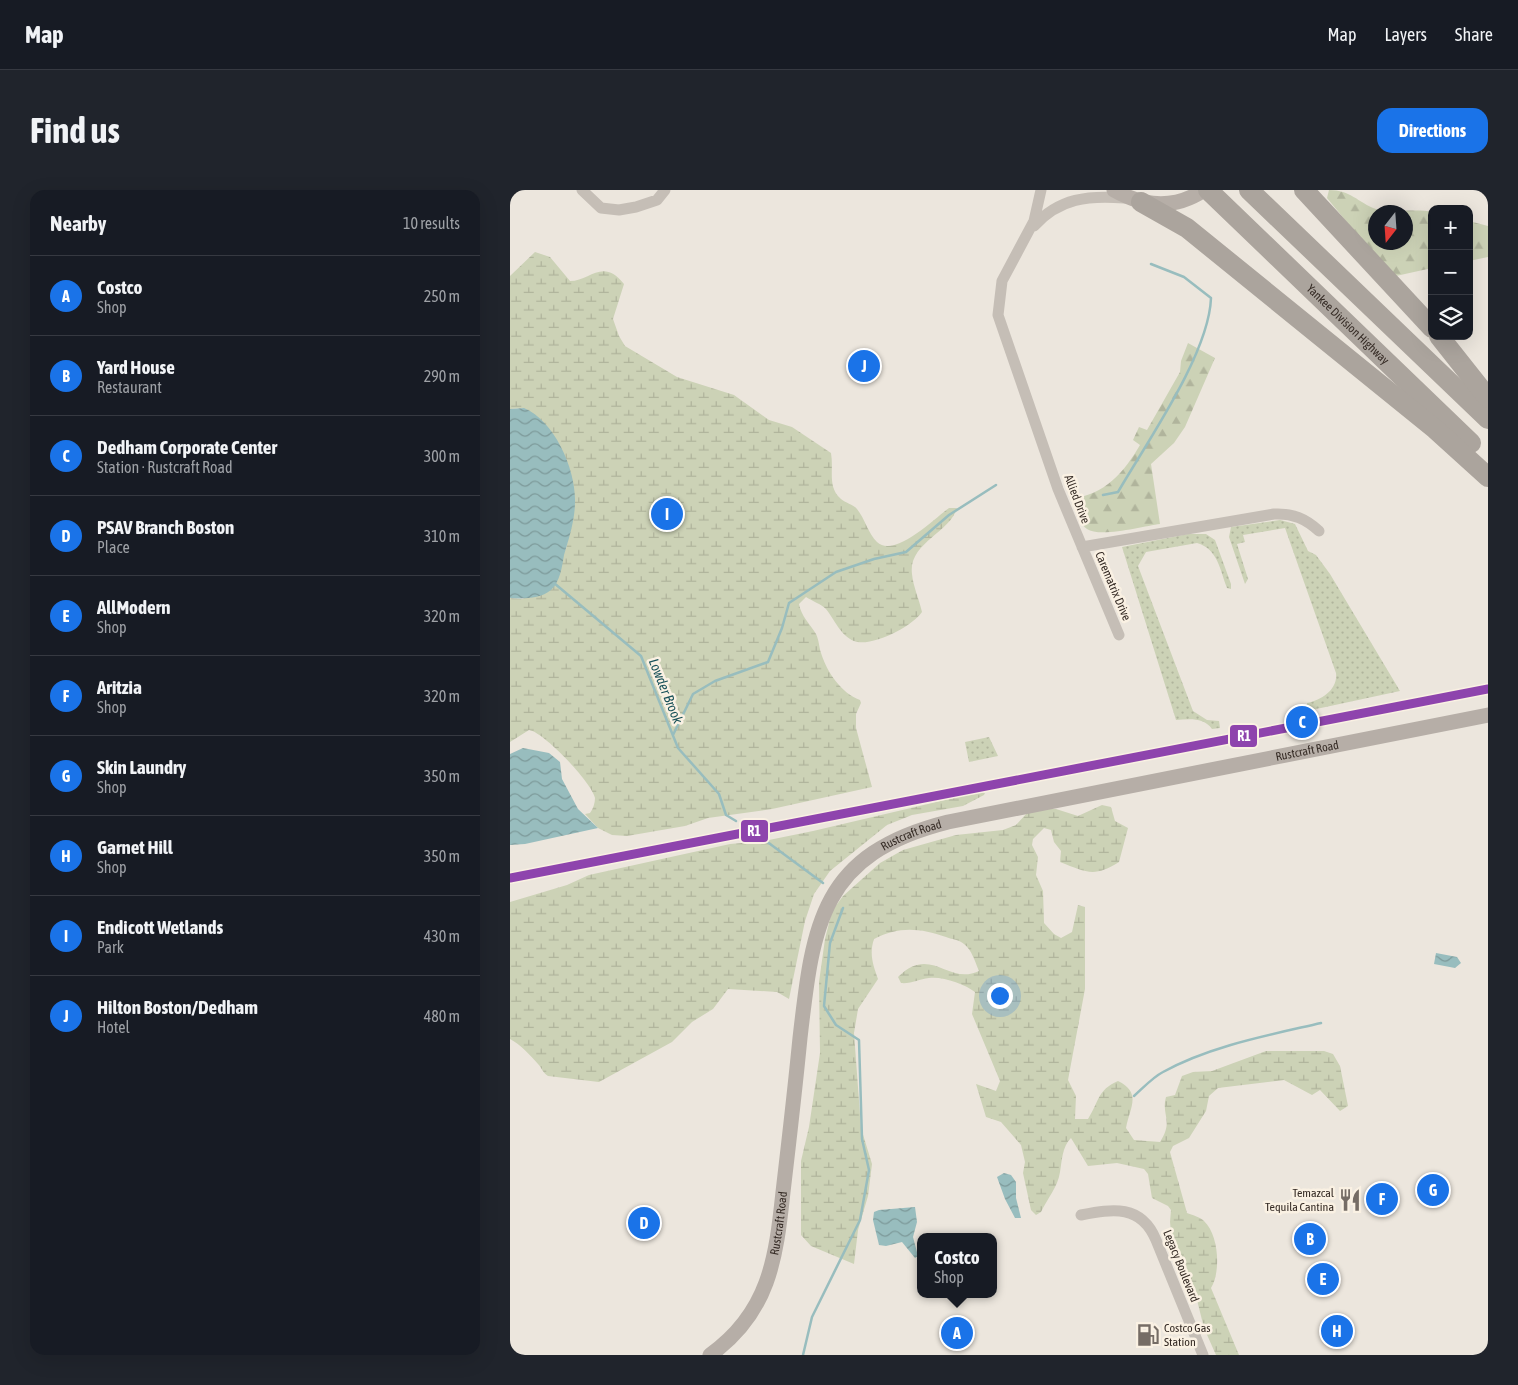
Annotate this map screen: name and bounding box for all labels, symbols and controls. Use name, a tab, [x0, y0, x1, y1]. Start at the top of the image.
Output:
text: Map	[25, 21, 64, 48]
text: Map	[1327, 24, 1356, 45]
text: Layers	[1384, 24, 1427, 45]
text: Share	[1455, 24, 1493, 45]
button: Directions	[1377, 108, 1488, 153]
text: Find us	[30, 110, 120, 150]
north arrow	[1368, 205, 1413, 250]
map controls	[1428, 205, 1473, 340]
button: +	[1428, 205, 1473, 250]
text: Nearby	[50, 211, 106, 235]
text: 10 results	[403, 214, 460, 232]
button: −	[1428, 250, 1473, 295]
text: Costco	[97, 276, 142, 298]
street label: Yankee Division Highway	[1304, 282, 1392, 367]
text: A	[62, 287, 70, 305]
text: 250 m	[424, 287, 460, 305]
button: layers	[1428, 295, 1473, 340]
text: Shop	[97, 298, 127, 316]
pin: J	[848, 347, 880, 385]
text: Yard House	[97, 356, 175, 378]
text: B	[62, 367, 70, 385]
text: 290 m	[424, 367, 460, 385]
text: Restaurant	[97, 378, 162, 396]
text: Dedham Corporate Center	[97, 436, 277, 458]
text: C	[62, 447, 70, 465]
text: 300 m	[424, 447, 460, 465]
text: Station · Rustcraft Road	[97, 458, 233, 476]
street label: Allied Drive	[1061, 473, 1093, 525]
pin: I	[651, 495, 683, 533]
text: PSAV Branch Boston	[97, 516, 234, 538]
text: D	[62, 527, 70, 545]
text: 310 m	[424, 527, 460, 545]
text: Place	[97, 538, 130, 556]
street label: Carematrix Drive	[1092, 549, 1134, 623]
text: AllModern	[97, 596, 171, 618]
text: E	[63, 607, 69, 625]
text: 320 m	[424, 607, 460, 625]
text: Shop	[97, 618, 127, 636]
water label: Lowder Brook	[646, 656, 687, 727]
text: Aritzia	[97, 676, 142, 698]
text: F	[63, 687, 69, 705]
text: 320 m	[424, 687, 460, 705]
text: Shop	[97, 698, 127, 716]
pin: C	[1286, 703, 1318, 741]
line badge: R1	[1229, 724, 1258, 748]
text: R1	[1237, 728, 1251, 744]
street label: Rustcraft Road	[1274, 738, 1340, 764]
text: Skin Laundry	[97, 756, 186, 778]
text: G	[62, 767, 70, 785]
text: 350 m	[424, 767, 460, 785]
text: Shop	[97, 778, 127, 796]
street label: Rustcraft Road	[878, 817, 943, 854]
line badge: R1	[740, 819, 769, 843]
text: R1	[747, 823, 761, 839]
text: Garnet Hill	[97, 836, 173, 858]
text: H	[61, 847, 71, 865]
text: 350 m	[424, 847, 460, 865]
text: Shop	[97, 858, 127, 876]
text: Endicott Wetlands	[97, 916, 223, 938]
text: I	[64, 927, 68, 945]
text: 430 m	[424, 927, 460, 945]
text: Park	[97, 938, 124, 956]
your location	[987, 983, 1013, 1009]
text: Hilton Boston/Dedham	[97, 996, 258, 1018]
text: J	[63, 1007, 69, 1025]
text: 480 m	[424, 1007, 460, 1025]
text: Hotel	[97, 1018, 130, 1036]
pin: G	[1417, 1171, 1449, 1209]
pin: F	[1366, 1180, 1398, 1218]
place label: Temazcal Tequila Cantina	[1265, 1186, 1335, 1214]
restaurant icon: Temazcal Tequila Cantina	[1337, 1187, 1363, 1213]
street label: Rustcraft Road	[767, 1191, 790, 1256]
pin: D	[628, 1204, 660, 1242]
pin: B	[1294, 1220, 1326, 1258]
street label: Legacy Boulevard	[1160, 1228, 1202, 1304]
popup	[917, 1233, 997, 1298]
text: Costco	[934, 1246, 980, 1268]
pin: E	[1307, 1260, 1339, 1298]
text: Shop	[934, 1268, 964, 1286]
pin: H	[1321, 1312, 1353, 1350]
pin: A	[941, 1314, 973, 1352]
place label: Costco Gas Station	[1164, 1321, 1211, 1349]
fuel station icon: Costco Gas Station	[1135, 1322, 1161, 1348]

